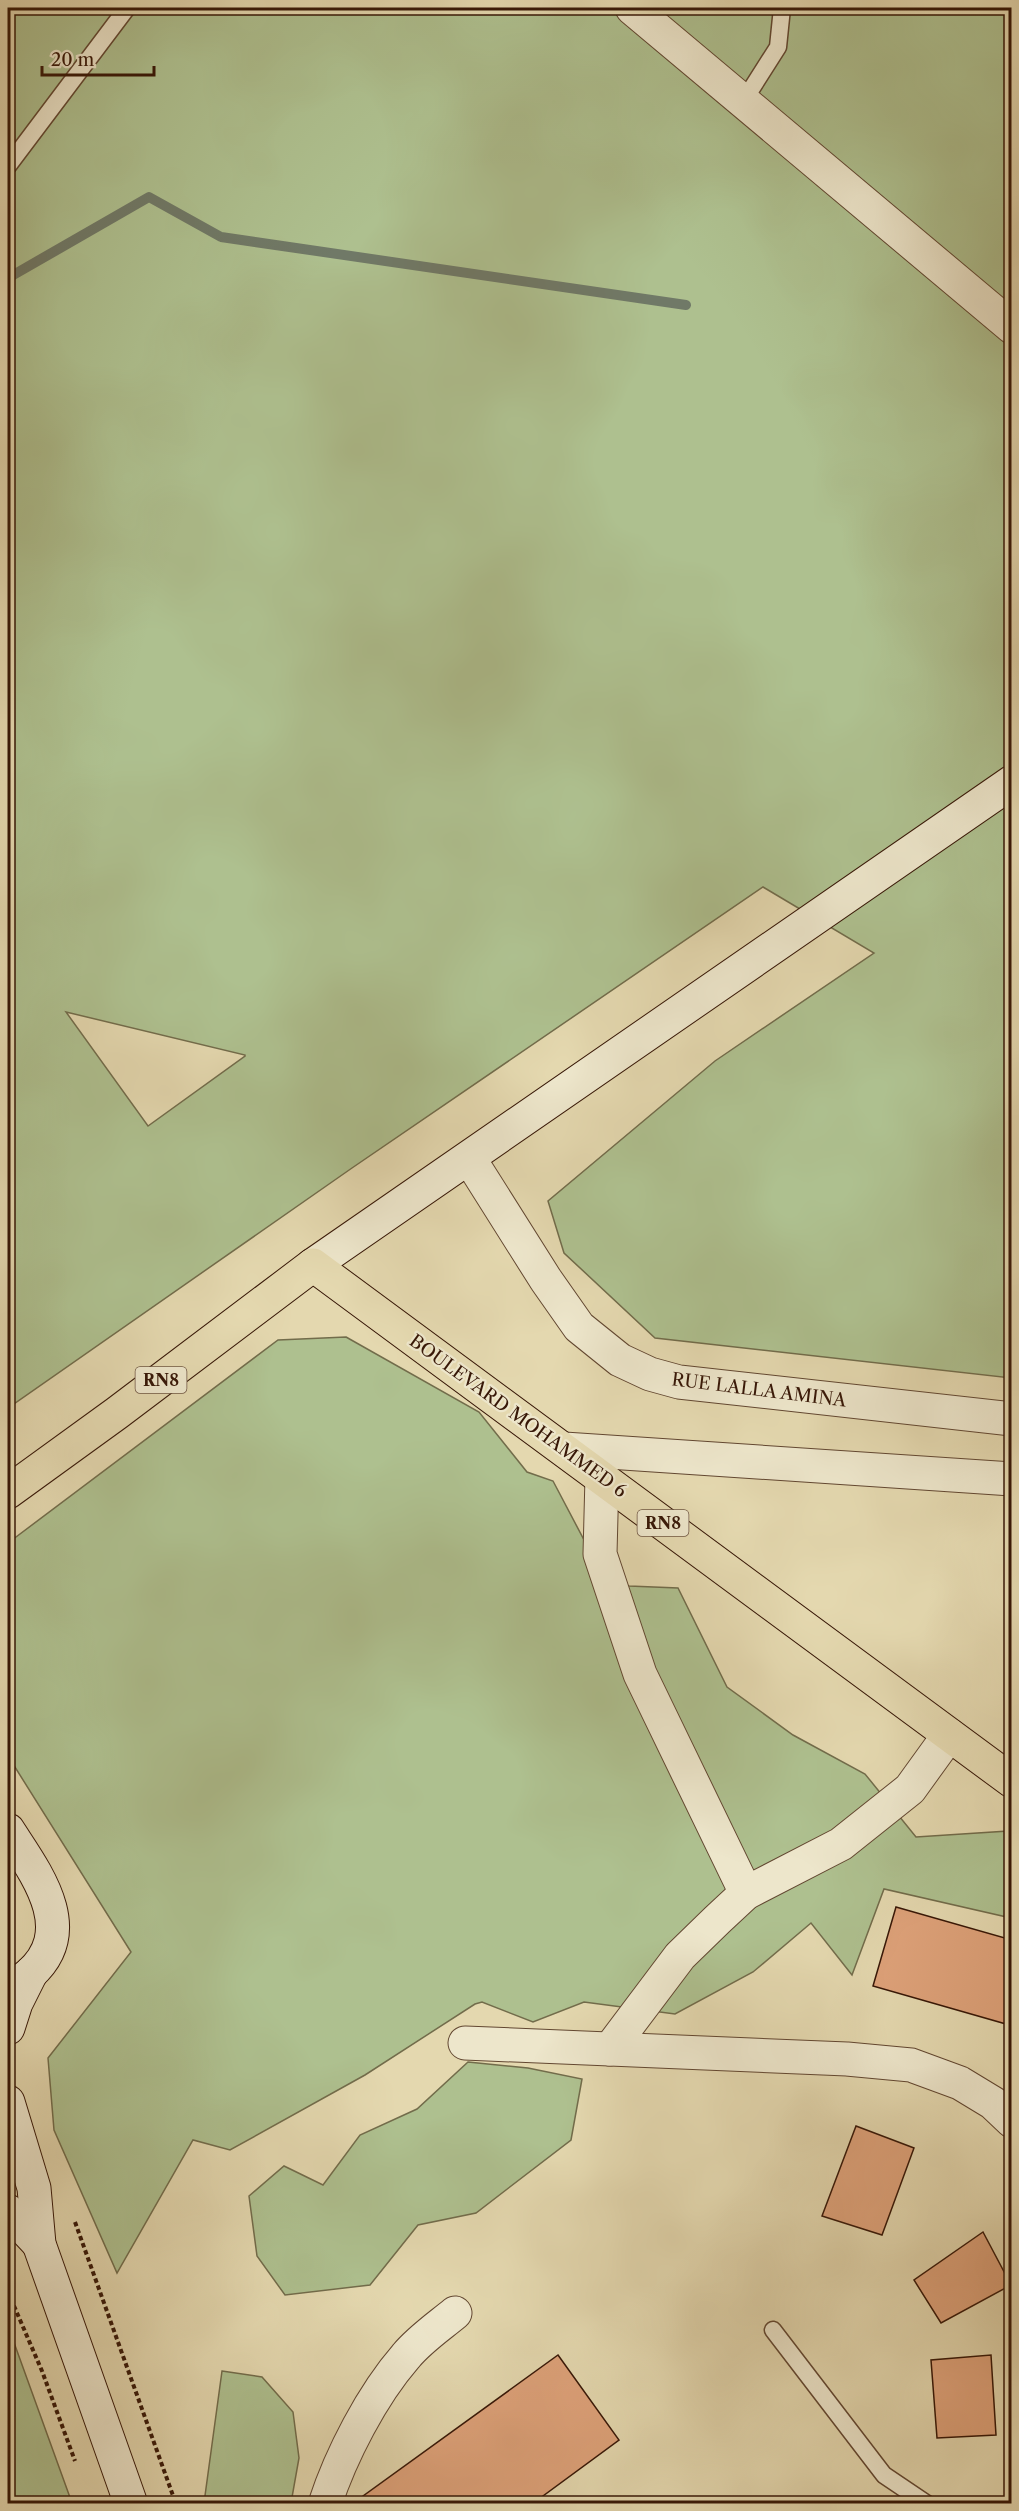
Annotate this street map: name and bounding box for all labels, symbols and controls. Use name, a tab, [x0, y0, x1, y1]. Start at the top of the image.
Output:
scale bar	[42, 39, 154, 77]
text: 20 m	[51, 49, 95, 71]
street label: BOULEVARD MOHAMMED 6	[405, 1330, 631, 1502]
road number: RN8	[136, 1367, 186, 1393]
street label: RUE LALLA AMINA	[670, 1368, 848, 1412]
road number: RN8	[638, 1510, 688, 1536]

